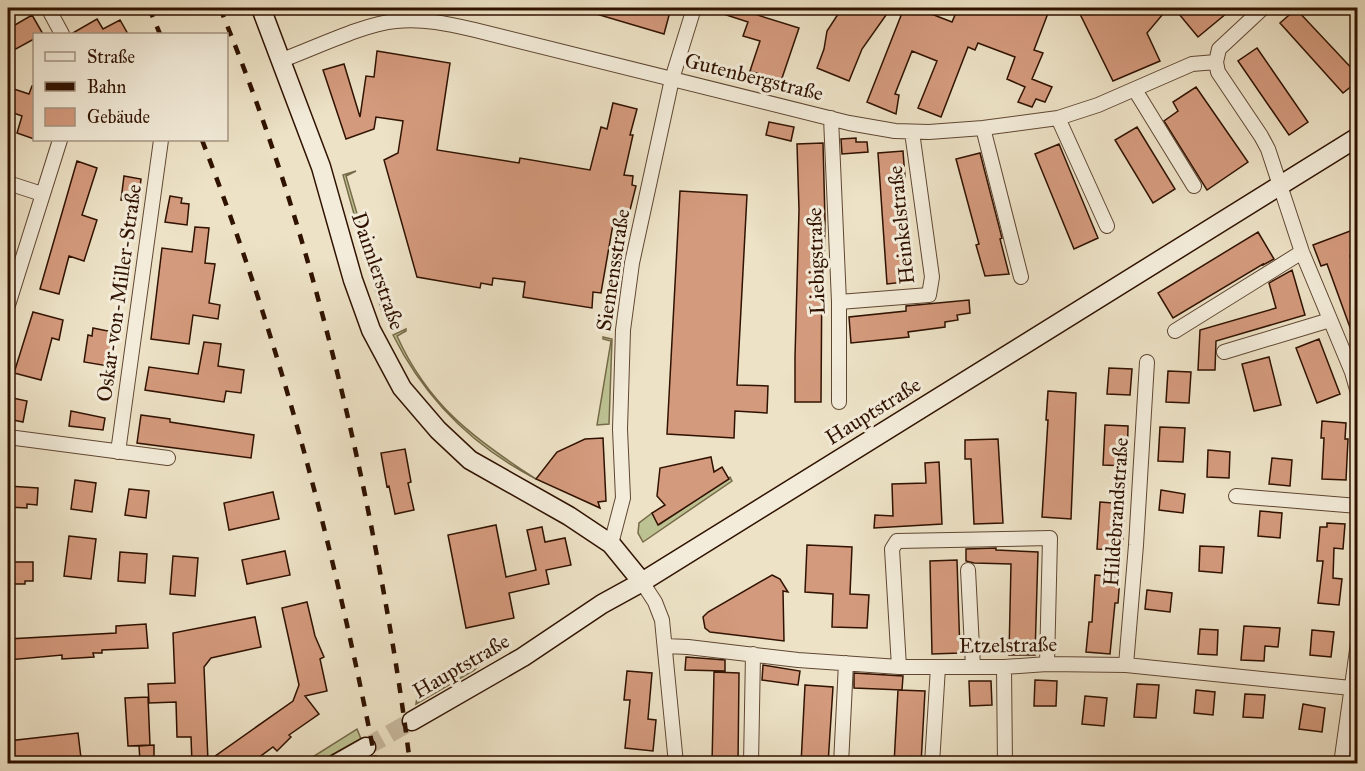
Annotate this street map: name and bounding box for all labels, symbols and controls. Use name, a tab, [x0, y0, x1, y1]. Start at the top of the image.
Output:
legend	[33, 33, 228, 141]
text: Straße	[87, 46, 135, 68]
street label: Gutenbergstraße	[682, 47, 826, 107]
text: Bahn	[87, 76, 127, 98]
text: Gebäude	[87, 106, 150, 128]
street label: Heinkelstraße	[882, 164, 920, 286]
street label: Oskar-von-Miller-Straße	[91, 182, 147, 403]
street label: Siemensstraße	[591, 207, 636, 333]
street label: Liebigstraße	[801, 207, 831, 315]
street label: Daimlerstraße	[346, 209, 410, 333]
street label: Hauptstraße	[820, 371, 926, 451]
street label: Hildebrandstraße	[1098, 436, 1134, 587]
street label: Hauptstraße	[408, 628, 514, 704]
street label: Etzelstraße	[959, 631, 1058, 659]

